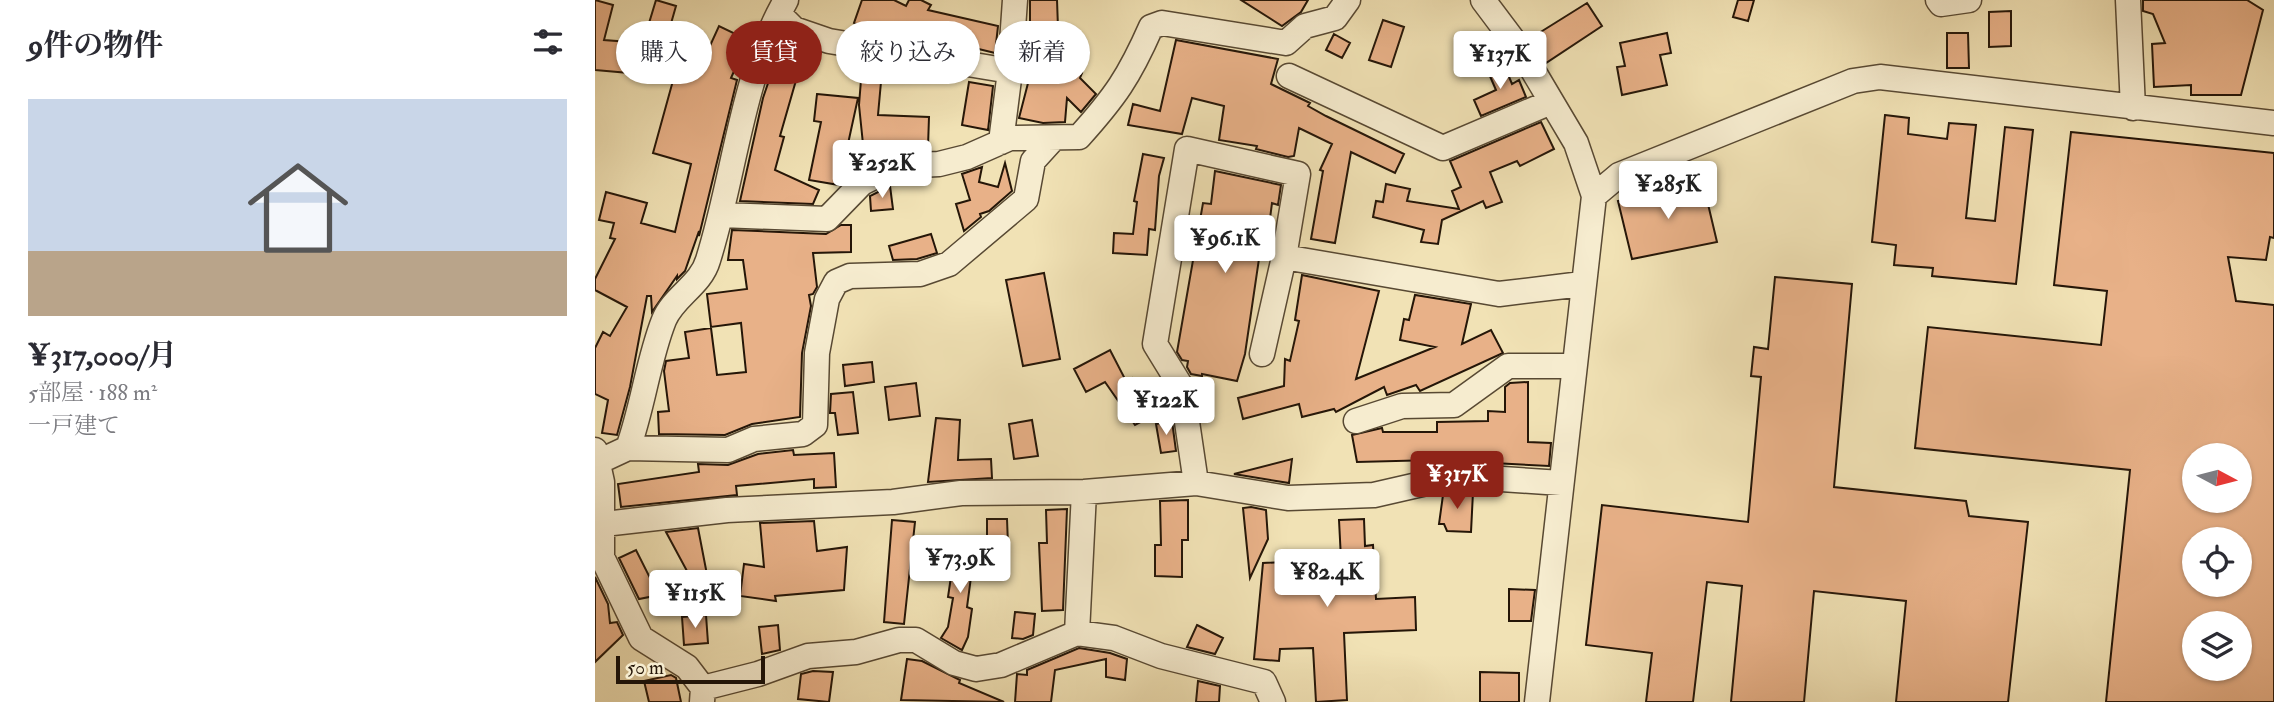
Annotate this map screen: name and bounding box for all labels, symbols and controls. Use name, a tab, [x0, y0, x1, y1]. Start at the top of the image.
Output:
chip: 購入	[616, 21, 712, 84]
chip: 賃貸	[726, 21, 822, 84]
chip: 絞り込み	[836, 21, 980, 84]
chip: 新着	[994, 21, 1090, 84]
icon: filters	[529, 23, 567, 61]
text: 9件の物件	[28, 27, 163, 64]
pin: ¥137K	[1451, 32, 1549, 91]
text: ¥137K	[1470, 39, 1530, 68]
pin: ¥252K	[833, 140, 931, 200]
icon: home	[235, 145, 361, 271]
text: ¥252K	[849, 148, 915, 177]
pin: ¥285K	[1619, 162, 1717, 221]
text: ¥285K	[1635, 169, 1701, 198]
pin: ¥96.1K	[1168, 216, 1282, 275]
text: ¥96.1K	[1190, 223, 1260, 252]
text: ¥317,000/月	[28, 337, 177, 374]
text: 5部屋 · 188 m²	[28, 378, 157, 407]
pin: ¥122K	[1117, 378, 1215, 437]
text: ¥122K	[1134, 385, 1198, 414]
text: 一戸建て	[28, 411, 120, 440]
north arrow	[2182, 443, 2252, 513]
map controls	[2182, 443, 2252, 681]
pin: ¥317K	[1408, 452, 1506, 511]
text: ¥317K	[1427, 459, 1487, 488]
button: locate	[2182, 527, 2252, 597]
pin: ¥73.9K	[903, 536, 1017, 595]
text: ¥73.9K	[926, 543, 995, 572]
pin: ¥82.4K	[1270, 550, 1384, 609]
text: ¥82.4K	[1290, 557, 1364, 586]
pin: ¥115K	[646, 570, 744, 630]
text: ¥115K	[665, 578, 725, 607]
button: layers	[2182, 611, 2252, 681]
scale bar	[616, 653, 765, 685]
text: 50 m	[627, 656, 664, 680]

